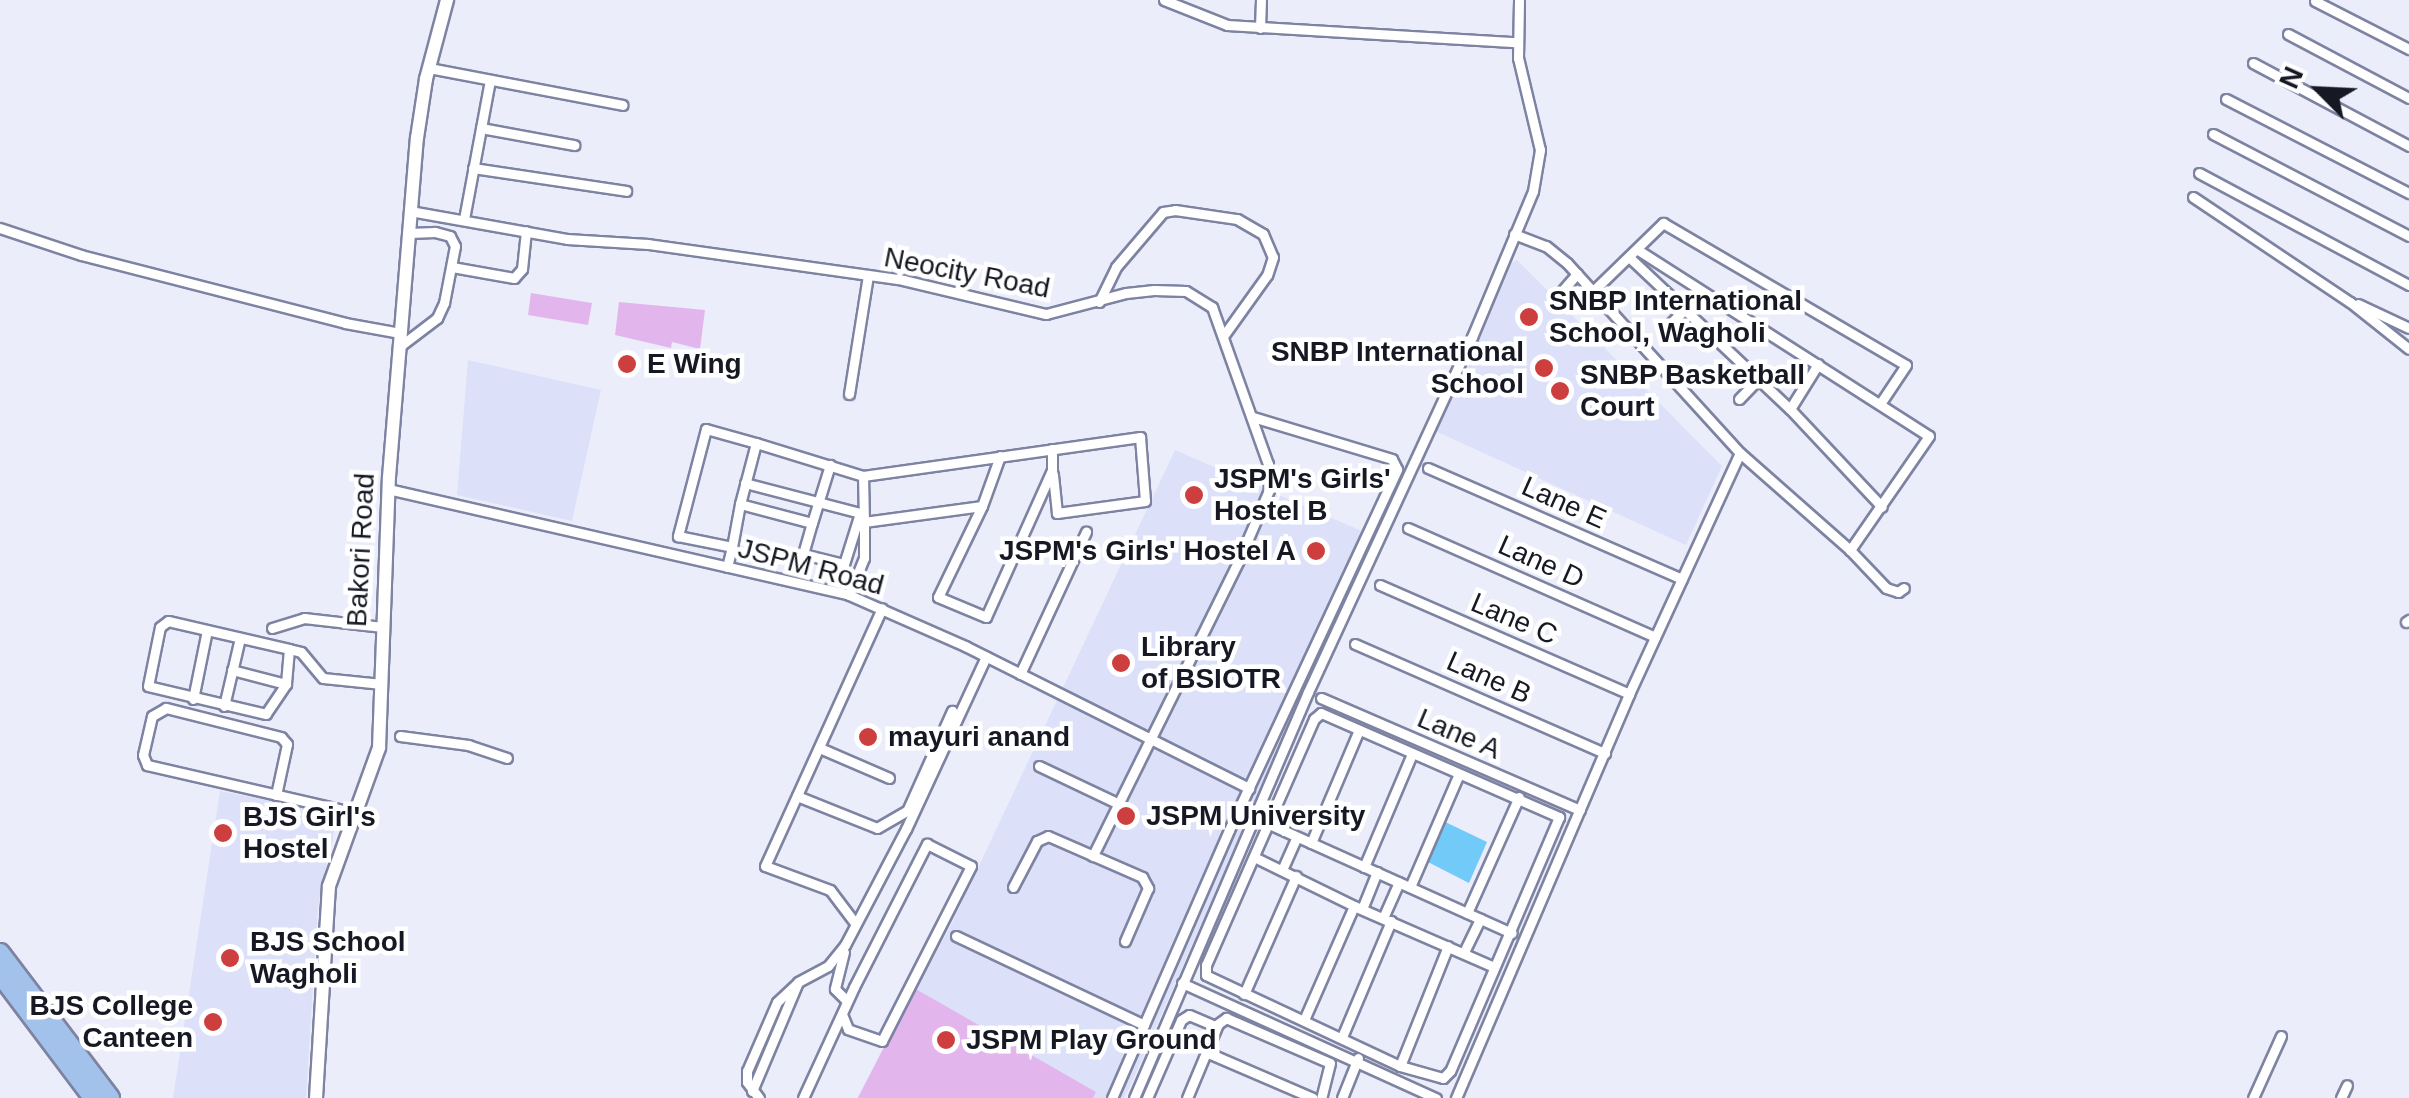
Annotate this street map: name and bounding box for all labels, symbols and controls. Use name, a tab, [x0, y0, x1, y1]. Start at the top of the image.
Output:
north arrow	[2269, 40, 2369, 140]
text: N	[2273, 62, 2309, 93]
street label: Neocity Road	[881, 240, 1053, 306]
place label: SNBP International School, Wagholi	[1549, 284, 1803, 350]
marker: SNBP International School, Wagholi	[1518, 306, 1540, 328]
place label: SNBP International School	[1270, 335, 1524, 401]
place label: E Wing	[647, 347, 742, 381]
marker: E Wing	[616, 353, 638, 375]
marker: SNBP International School	[1533, 357, 1555, 379]
place label: SNBP Basketball Court	[1580, 358, 1806, 424]
marker: SNBP Basketball Court	[1549, 380, 1571, 402]
place label: JSPM's Girls' Hostel B	[1214, 462, 1391, 528]
street label: Lane E	[1517, 470, 1611, 536]
street label: Bakori Road	[340, 472, 382, 628]
marker: JSPM's Girls' Hostel B	[1183, 484, 1205, 506]
street label: Lane D	[1493, 528, 1589, 596]
street label: JSPM Road	[735, 531, 887, 603]
place label: JSPM's Girls' Hostel A	[998, 534, 1296, 568]
marker: JSPM's Girls' Hostel A	[1305, 540, 1327, 562]
street label: Lane C	[1466, 586, 1562, 652]
place label: Library of BSIOTR	[1141, 630, 1281, 696]
street label: Lane B	[1442, 645, 1536, 711]
marker: Library of BSIOTR	[1110, 652, 1132, 674]
street label: Lane A	[1412, 701, 1506, 767]
place label: mayuri anand	[888, 720, 1070, 754]
marker: mayuri anand	[857, 726, 879, 748]
place label: JSPM University	[1146, 799, 1365, 833]
place label: BJS Girl's Hostel	[243, 800, 376, 866]
marker: JSPM University	[1115, 805, 1137, 827]
marker: BJS Girl's Hostel	[212, 822, 234, 844]
place label: BJS School Wagholi	[250, 925, 406, 991]
marker: BJS School Wagholi	[219, 947, 241, 969]
place label: BJS College Canteen	[30, 989, 193, 1055]
marker: BJS College Canteen	[202, 1011, 224, 1033]
place label: JSPM Play Ground	[966, 1023, 1216, 1057]
marker: JSPM Play Ground	[935, 1029, 957, 1051]

